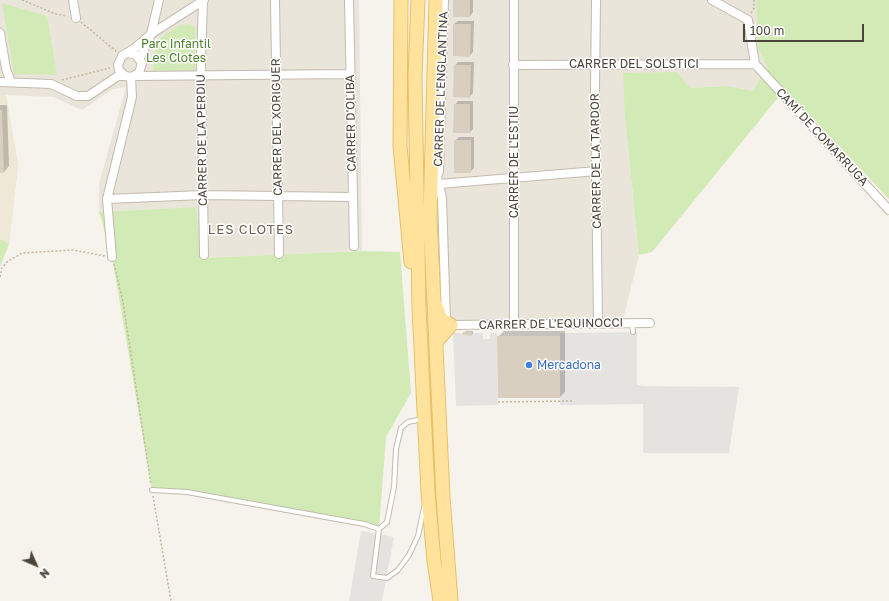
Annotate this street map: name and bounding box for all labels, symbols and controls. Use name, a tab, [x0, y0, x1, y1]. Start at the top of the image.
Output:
street label: CARRER DE L'ENGLANTINA	[431, 11, 451, 167]
scale bar	[745, 16, 866, 42]
text: 100 m	[750, 23, 784, 38]
park label: Parc Infantil Les Clotes	[141, 37, 211, 65]
street label: CARRER DEL SOLSTICI	[569, 57, 699, 71]
street label: CARRER DEL XORIGUER	[269, 58, 285, 196]
street label: CARRER DE LA PERDIU	[194, 74, 210, 206]
street label: CARRER D'OLIBA	[343, 74, 359, 172]
street label: CAMÍ DE COMARRUGA	[773, 85, 871, 189]
street label: CARRER DE LA TARDOR	[588, 93, 604, 229]
street label: CARRER DE L'ESTIU	[507, 106, 521, 218]
district label: LES CLOTES	[208, 222, 294, 238]
street label: CARRER DE L'EQUINOCCI	[479, 316, 623, 332]
place label: Mercadona	[537, 358, 601, 372]
marker: Mercadona	[524, 360, 534, 370]
north arrow	[16, 545, 56, 585]
text: N	[37, 566, 52, 581]

